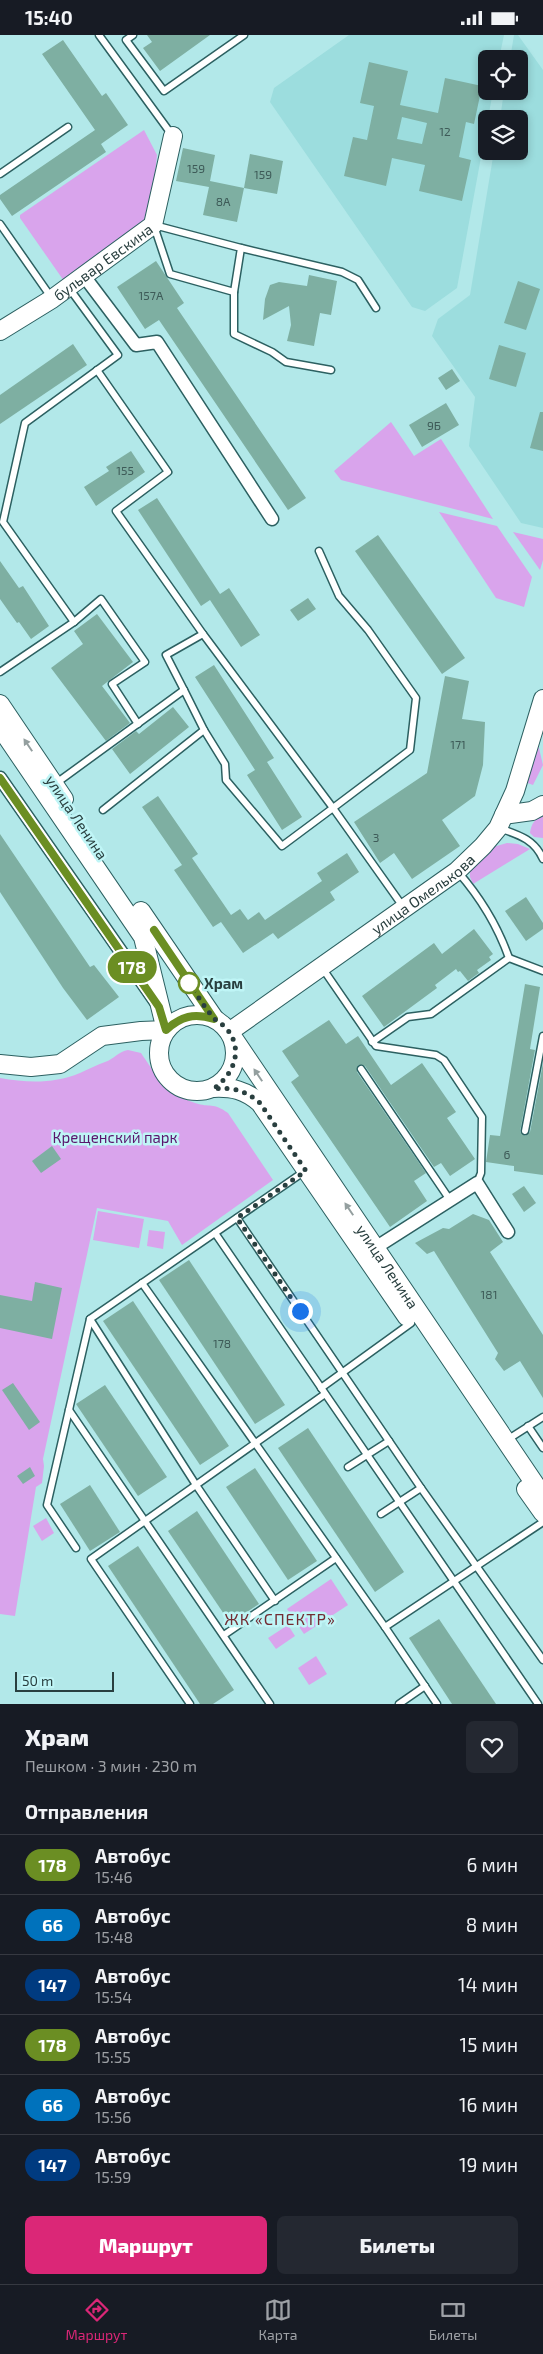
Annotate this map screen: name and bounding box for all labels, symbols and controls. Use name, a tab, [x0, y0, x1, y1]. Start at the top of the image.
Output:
text: 15:40	[25, 6, 73, 29]
map controls	[478, 50, 528, 160]
button: locate	[478, 50, 528, 100]
button: layers	[478, 110, 528, 160]
house number: 12	[439, 124, 451, 138]
house number: 159	[187, 161, 205, 175]
house number: 159	[254, 167, 272, 181]
house number: 8А	[216, 194, 231, 208]
street label: бульвар Евскина	[50, 219, 156, 304]
house number: 157А	[139, 288, 164, 302]
house number: 9Б	[427, 418, 441, 432]
house number: 155	[116, 463, 134, 477]
house number: 171	[450, 737, 466, 751]
one-way arrow	[23, 739, 33, 752]
street label: улица Ленина	[41, 771, 112, 863]
house number: 3	[373, 830, 379, 844]
street label: улица Омелькова	[368, 850, 478, 939]
line badge: 178	[103, 951, 161, 983]
text: 178	[118, 956, 146, 978]
marker: Храм	[178, 972, 200, 994]
place label: Храм	[204, 974, 243, 992]
one-way arrow	[253, 1068, 263, 1081]
park label: Крещенский парк	[52, 1128, 178, 1146]
house number: 6	[504, 1147, 511, 1161]
one-way arrow	[344, 1202, 354, 1216]
street label: улица Ленина	[352, 1221, 423, 1312]
house number: 181	[481, 1287, 497, 1301]
your location	[288, 1299, 313, 1324]
house number: 178	[213, 1336, 231, 1350]
district label: ЖК «СПЕКТР»	[224, 1609, 336, 1628]
scale bar	[15, 1669, 114, 1692]
text: 50 m	[22, 1672, 53, 1689]
button: heart	[466, 1721, 518, 1773]
text: Храм	[25, 1722, 89, 1751]
text: Пешком · 3 мин · 230 m	[25, 1756, 197, 1775]
text: Отправления	[25, 1800, 148, 1823]
text: Автобус	[95, 1844, 171, 1867]
text: 6 мин	[466, 1853, 518, 1876]
text: 178	[38, 1854, 67, 1876]
text: 15:46	[95, 1867, 133, 1886]
text: Автобус	[95, 1904, 171, 1927]
text: 8 мин	[466, 1913, 518, 1936]
text: 66	[42, 1914, 63, 1936]
text: 15:48	[95, 1927, 133, 1946]
text: Автобус	[95, 1964, 171, 1987]
text: 14 мин	[458, 1973, 518, 1996]
text: 147	[38, 1974, 67, 1996]
text: 15:54	[95, 1987, 132, 2006]
text: Автобус	[95, 2024, 171, 2047]
text: 15 мин	[460, 2033, 518, 2056]
text: 178	[38, 2034, 67, 2056]
text: 15:55	[95, 2047, 131, 2066]
text: Автобус	[95, 2084, 171, 2107]
text: 16 мин	[459, 2093, 518, 2116]
text: 66	[42, 2094, 63, 2116]
text: 15:56	[95, 2107, 131, 2126]
text: Автобус	[95, 2144, 171, 2167]
text: 19 мин	[459, 2153, 518, 2176]
text: 147	[38, 2154, 67, 2176]
text: 15:59	[95, 2167, 131, 2186]
button: Маршрут	[25, 2216, 267, 2274]
button: Билеты	[277, 2216, 518, 2274]
tab: Маршрут	[66, 2296, 127, 2343]
tab: Карта	[259, 2296, 298, 2343]
tab: Билеты	[429, 2296, 477, 2343]

